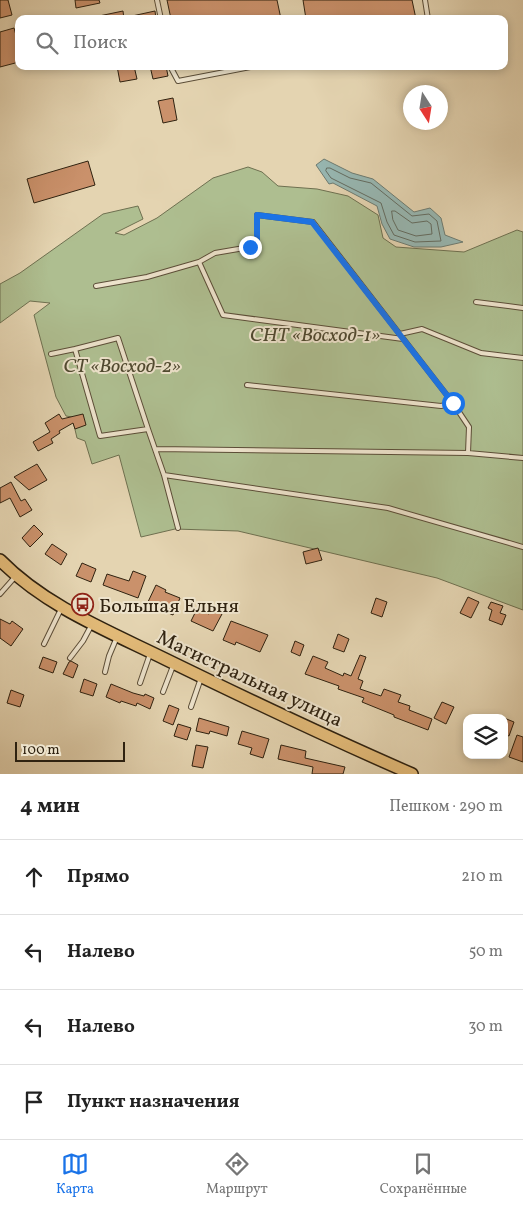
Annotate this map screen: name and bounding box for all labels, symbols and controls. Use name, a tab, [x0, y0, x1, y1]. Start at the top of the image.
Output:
search box	[15, 15, 508, 70]
icon: search	[33, 29, 61, 57]
text: Поиск	[73, 30, 127, 56]
north arrow	[403, 85, 448, 130]
route end	[239, 236, 262, 259]
park label: СНТ «Восход-1»	[250, 322, 380, 350]
park label: СТ «Восход-2»	[63, 353, 181, 381]
route start	[442, 392, 465, 415]
bus stop icon: Большая Ельня	[71, 593, 95, 617]
place label: Большая Ельня	[99, 593, 239, 621]
street label: Магистральная улица	[152, 624, 347, 735]
map controls	[463, 714, 508, 759]
button: layers	[463, 714, 508, 759]
scale bar	[15, 739, 125, 762]
text: 100 m	[22, 741, 60, 760]
text: 4 мин	[20, 792, 80, 821]
text: Пешком · 290 m	[389, 796, 503, 818]
icon: ahead	[20, 863, 48, 891]
text: Прямо	[67, 864, 129, 890]
text: 210 m	[461, 866, 503, 888]
icon: left	[20, 938, 48, 966]
text: Налево	[67, 939, 135, 965]
text: 50 m	[469, 941, 503, 963]
icon: left	[20, 1013, 48, 1041]
text: Налево	[67, 1014, 135, 1040]
text: 30 m	[468, 1016, 503, 1038]
icon: arrive	[20, 1088, 48, 1116]
text: Пункт назначения	[67, 1089, 240, 1115]
tab: Карта	[56, 1150, 94, 1199]
tab: Маршрут	[206, 1150, 268, 1199]
tab: Сохранённые	[380, 1150, 467, 1199]

